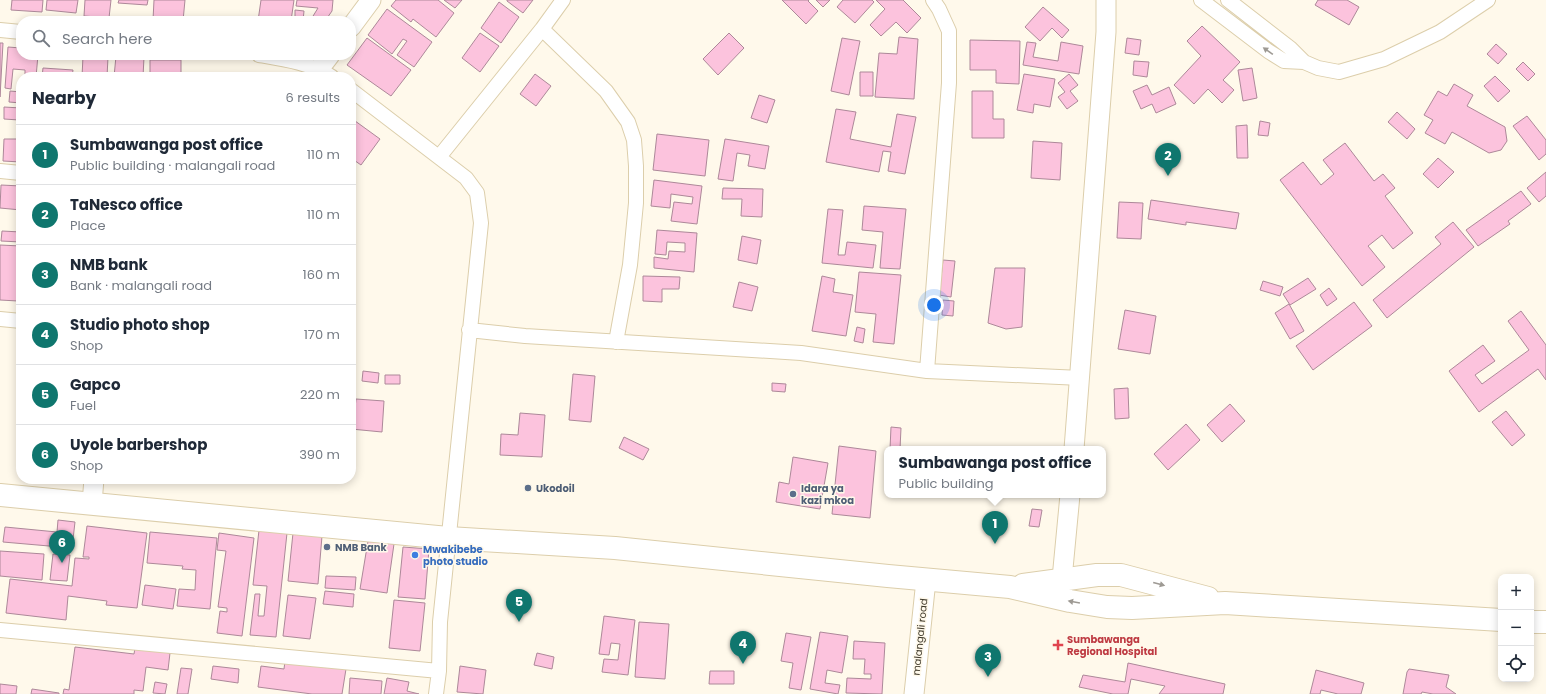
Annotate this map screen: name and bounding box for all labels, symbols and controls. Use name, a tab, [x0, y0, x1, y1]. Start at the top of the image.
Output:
search box	[16, 16, 356, 60]
icon: search	[30, 27, 52, 49]
text: Search here	[62, 28, 152, 49]
one-way arrow	[1263, 47, 1274, 55]
text: Nearby	[32, 86, 96, 110]
text: 6 results	[286, 88, 340, 107]
text: Sumbawanga post office	[70, 134, 263, 155]
pin: 2	[1155, 143, 1181, 176]
text: 1	[43, 145, 47, 164]
text: 110 m	[307, 145, 340, 164]
text: Public building · malangali road	[70, 156, 275, 175]
text: TaNesco office	[70, 194, 183, 215]
text: 2	[41, 205, 49, 224]
text: 110 m	[307, 205, 340, 224]
text: Place	[70, 216, 105, 235]
text: NMB bank	[70, 254, 148, 275]
text: 3	[41, 265, 49, 284]
text: 160 m	[303, 265, 340, 284]
text: Bank · malangali road	[70, 276, 212, 295]
your location	[924, 295, 944, 315]
text: Studio photo shop	[70, 314, 210, 335]
text: 4	[41, 325, 49, 344]
text: 170 m	[304, 325, 340, 344]
text: Shop	[70, 336, 103, 355]
text: Gapco	[70, 374, 120, 395]
text: 5	[41, 385, 49, 404]
text: 220 m	[300, 385, 340, 404]
text: Fuel	[70, 396, 96, 415]
text: Uyole barbershop	[70, 434, 207, 455]
text: 6	[41, 445, 49, 464]
text: 390 m	[299, 445, 340, 464]
popup	[884, 446, 1106, 498]
text: Sumbawanga post office	[899, 452, 1091, 473]
text: Shop	[70, 456, 103, 475]
text: Public building	[899, 474, 994, 493]
place label: Ukodoil	[536, 481, 575, 496]
place label: Idara ya kazi mkoa	[801, 481, 854, 508]
marker: Ukodoil	[523, 483, 533, 493]
marker: Idara ya kazi mkoa	[788, 489, 798, 499]
pin: 1	[982, 511, 1008, 544]
pin: 6	[49, 530, 75, 563]
place label: NMB Bank	[335, 540, 388, 555]
marker: NMB Bank	[322, 542, 332, 552]
place label: Mwakibebe photo studio	[423, 542, 489, 569]
marker: Mwakibebe photo studio	[410, 550, 420, 560]
map controls	[1498, 574, 1534, 682]
button: +	[1498, 574, 1534, 610]
one-way arrow	[1152, 582, 1165, 588]
pin: 5	[506, 589, 532, 622]
street label: malangali road	[908, 598, 932, 676]
one-way arrow	[1068, 599, 1081, 605]
button: −	[1498, 610, 1534, 646]
pin: 4	[730, 631, 756, 664]
place label: Sumbawanga Regional Hospital	[1067, 632, 1157, 659]
marker: Sumbawanga Regional Hospital	[1052, 639, 1064, 651]
pin: 3	[975, 644, 1001, 677]
button: locate	[1498, 646, 1534, 682]

